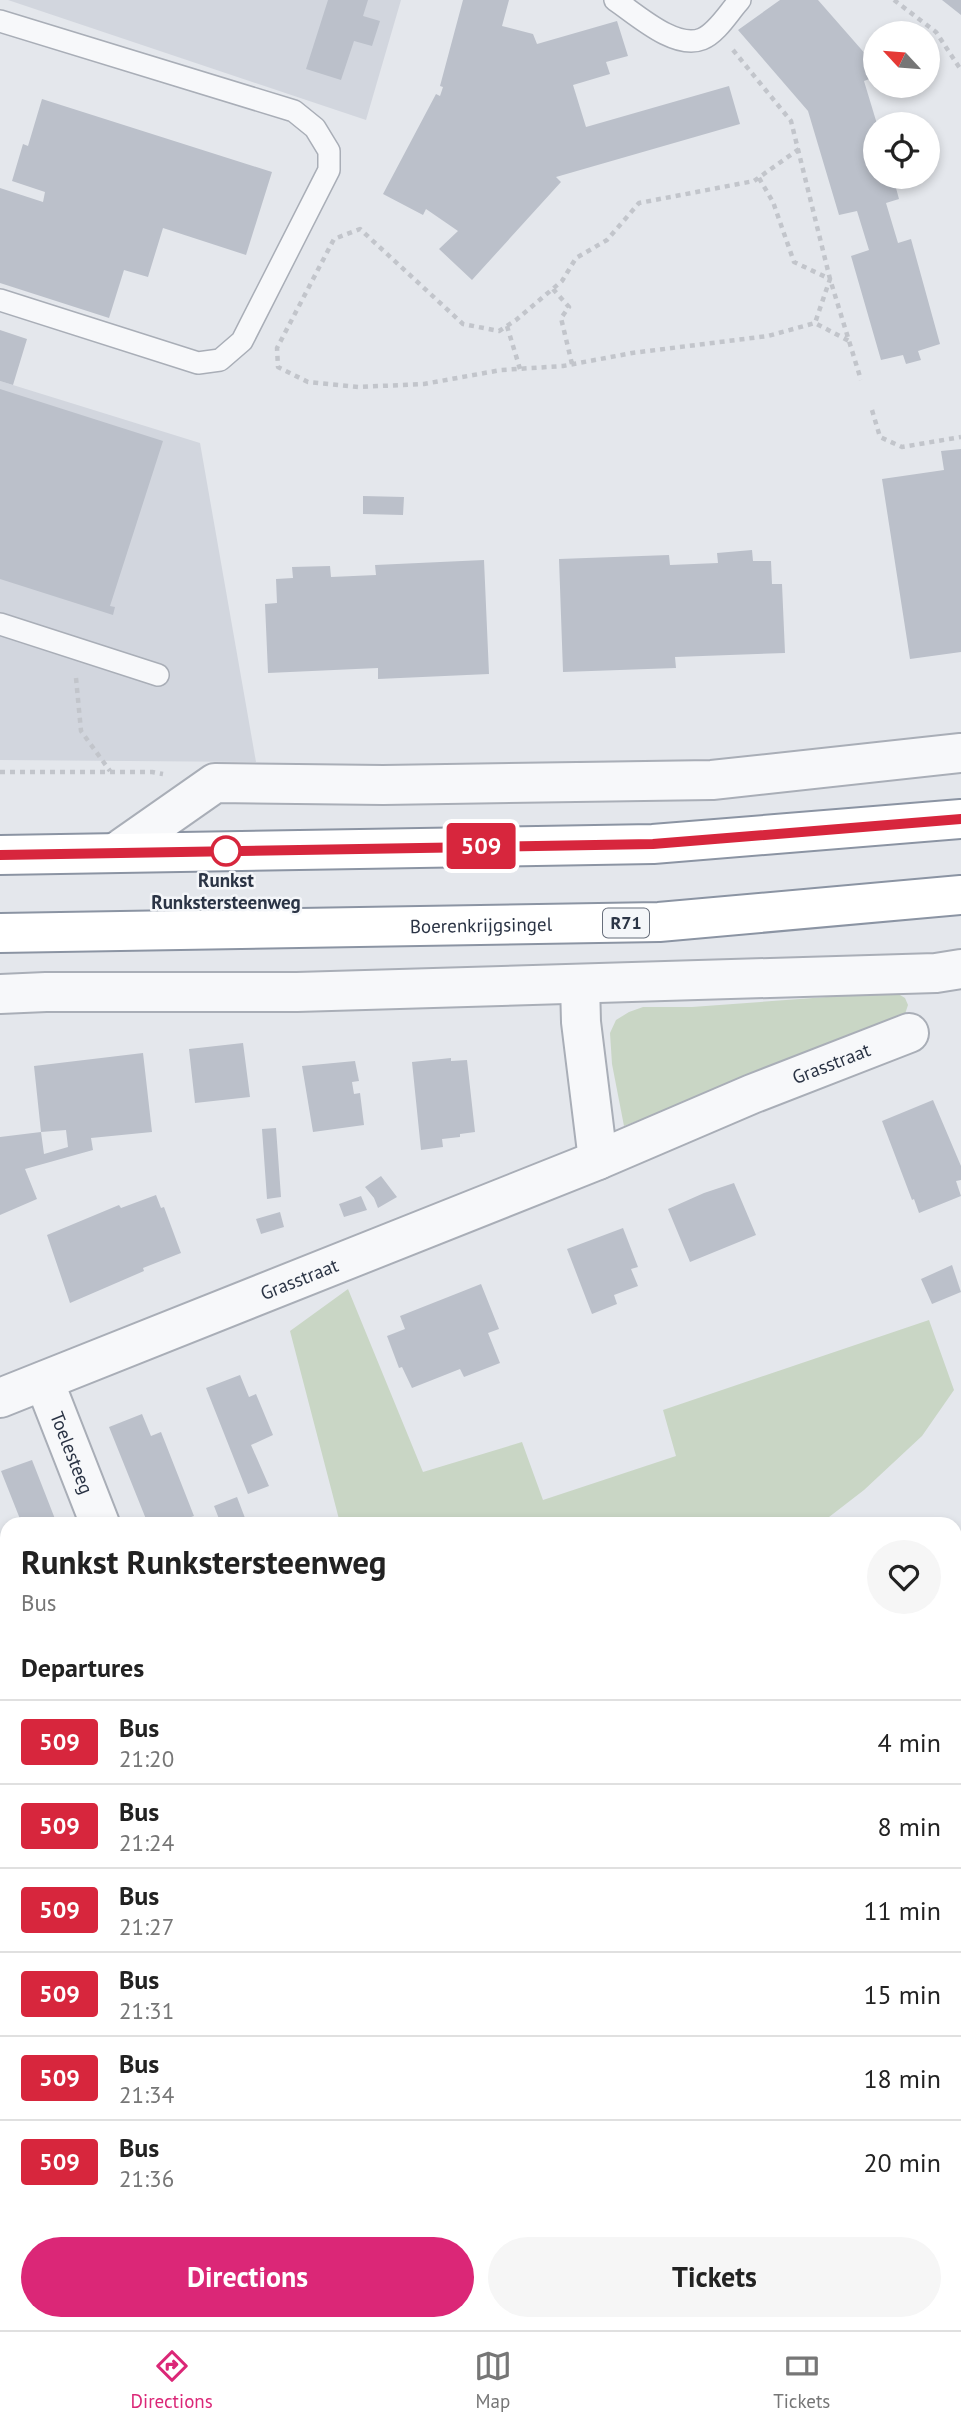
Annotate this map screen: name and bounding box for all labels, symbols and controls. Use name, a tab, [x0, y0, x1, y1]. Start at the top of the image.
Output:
north arrow	[863, 21, 940, 98]
map controls	[863, 21, 940, 189]
button: locate	[863, 112, 940, 189]
line badge: 509	[441, 823, 521, 869]
text: 509	[461, 830, 501, 861]
marker: Runkst Runkstersteenweg	[211, 836, 241, 866]
place label: Runkst Runkstersteenweg	[151, 868, 301, 914]
road number: R71	[603, 908, 649, 938]
street label: Boerenkrijgsingel	[410, 912, 553, 938]
street label: Grasstraat	[789, 1037, 874, 1089]
street label: Grasstraat	[257, 1252, 342, 1305]
street label: Toelesteeg	[45, 1408, 99, 1497]
text: Runkst Runkstersteenweg	[21, 1540, 386, 1583]
button: heart	[867, 1540, 941, 1614]
text: Bus	[21, 1588, 57, 1617]
text: Departures	[21, 1651, 144, 1684]
text: Bus	[119, 1711, 159, 1744]
text: 509	[39, 1726, 80, 1757]
text: 4 min	[878, 1726, 941, 1759]
text: 21:20	[119, 1744, 174, 1773]
text: Bus	[119, 1795, 159, 1828]
text: 509	[39, 1810, 80, 1841]
text: 8 min	[878, 1810, 941, 1843]
text: 21:24	[119, 1828, 174, 1857]
text: Bus	[119, 1879, 159, 1912]
text: 509	[39, 1894, 80, 1925]
text: 11 min	[863, 1894, 941, 1927]
text: 21:27	[119, 1912, 174, 1941]
text: Bus	[119, 1963, 159, 1996]
text: 509	[39, 1978, 80, 2009]
text: 15 min	[863, 1978, 941, 2011]
text: 21:31	[119, 1996, 174, 2025]
text: Bus	[119, 2047, 159, 2080]
text: 509	[39, 2062, 80, 2093]
text: 18 min	[863, 2062, 941, 2095]
text: 21:34	[119, 2080, 174, 2109]
text: Bus	[119, 2131, 159, 2164]
text: 509	[39, 2146, 80, 2177]
text: 20 min	[863, 2146, 941, 2179]
text: 21:36	[119, 2164, 174, 2193]
button: Directions	[21, 2237, 474, 2317]
button: Tickets	[488, 2237, 941, 2317]
tab: Directions	[131, 2347, 213, 2413]
tab: Map	[474, 2347, 512, 2413]
tab: Tickets	[773, 2347, 830, 2413]

